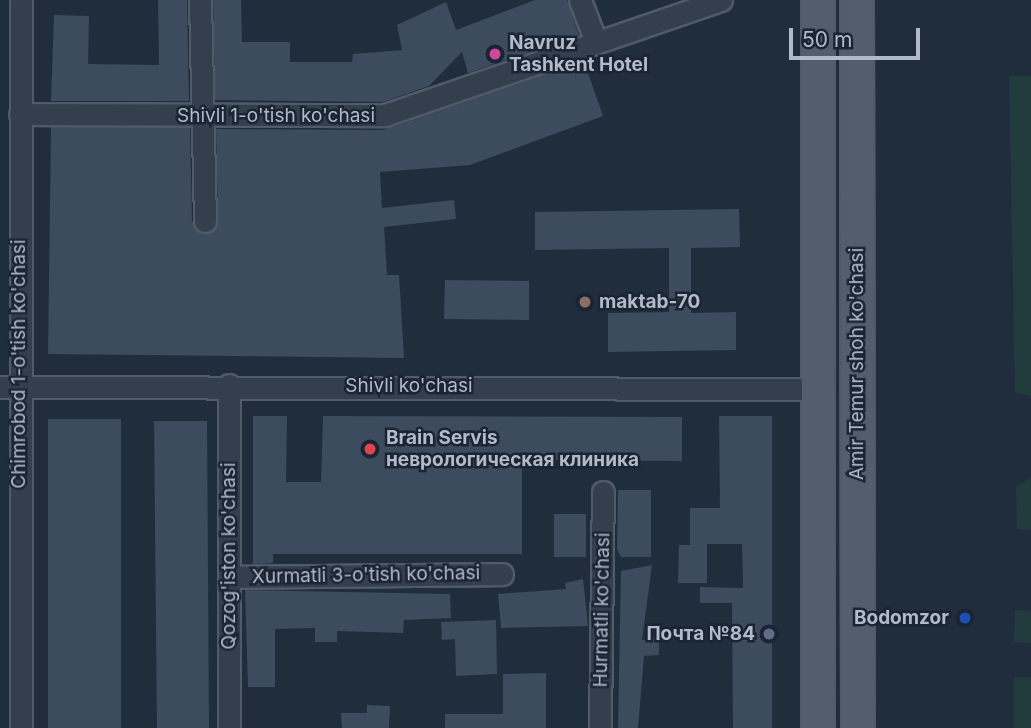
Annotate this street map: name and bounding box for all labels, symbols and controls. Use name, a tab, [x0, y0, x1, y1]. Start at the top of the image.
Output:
scale bar	[793, 14, 924, 58]
text: 50 m	[802, 27, 852, 52]
place label: Navruz Tashkent Hotel	[509, 32, 648, 76]
marker: Navruz Tashkent Hotel	[487, 46, 503, 62]
street label: Shivli 1-o'tish ko'chasi	[177, 105, 375, 127]
street label: Chimrobod 1-o'tish ko'chasi	[8, 239, 30, 489]
street label: Amir Temur shoh ko'chasi	[846, 248, 868, 480]
place label: maktab-70	[599, 291, 700, 313]
marker: maktab-70	[577, 294, 593, 310]
street label: Shivli ko'chasi	[345, 375, 473, 397]
place label: Brain Servis неврологическая клиника	[386, 427, 639, 471]
marker: Brain Servis неврологическая клиника	[360, 439, 380, 459]
street label: Qozog'iston ko'chasi	[218, 462, 240, 650]
street label: Hurmatli ko'chasi	[589, 532, 615, 688]
street label: Xurmatli 3-o'tish ko'chasi	[252, 562, 480, 588]
place label: Bodomzor	[854, 607, 949, 629]
marker: Bodomzor	[955, 608, 975, 628]
place label: Почта №84	[646, 623, 755, 645]
marker: Почта №84	[761, 626, 777, 642]

